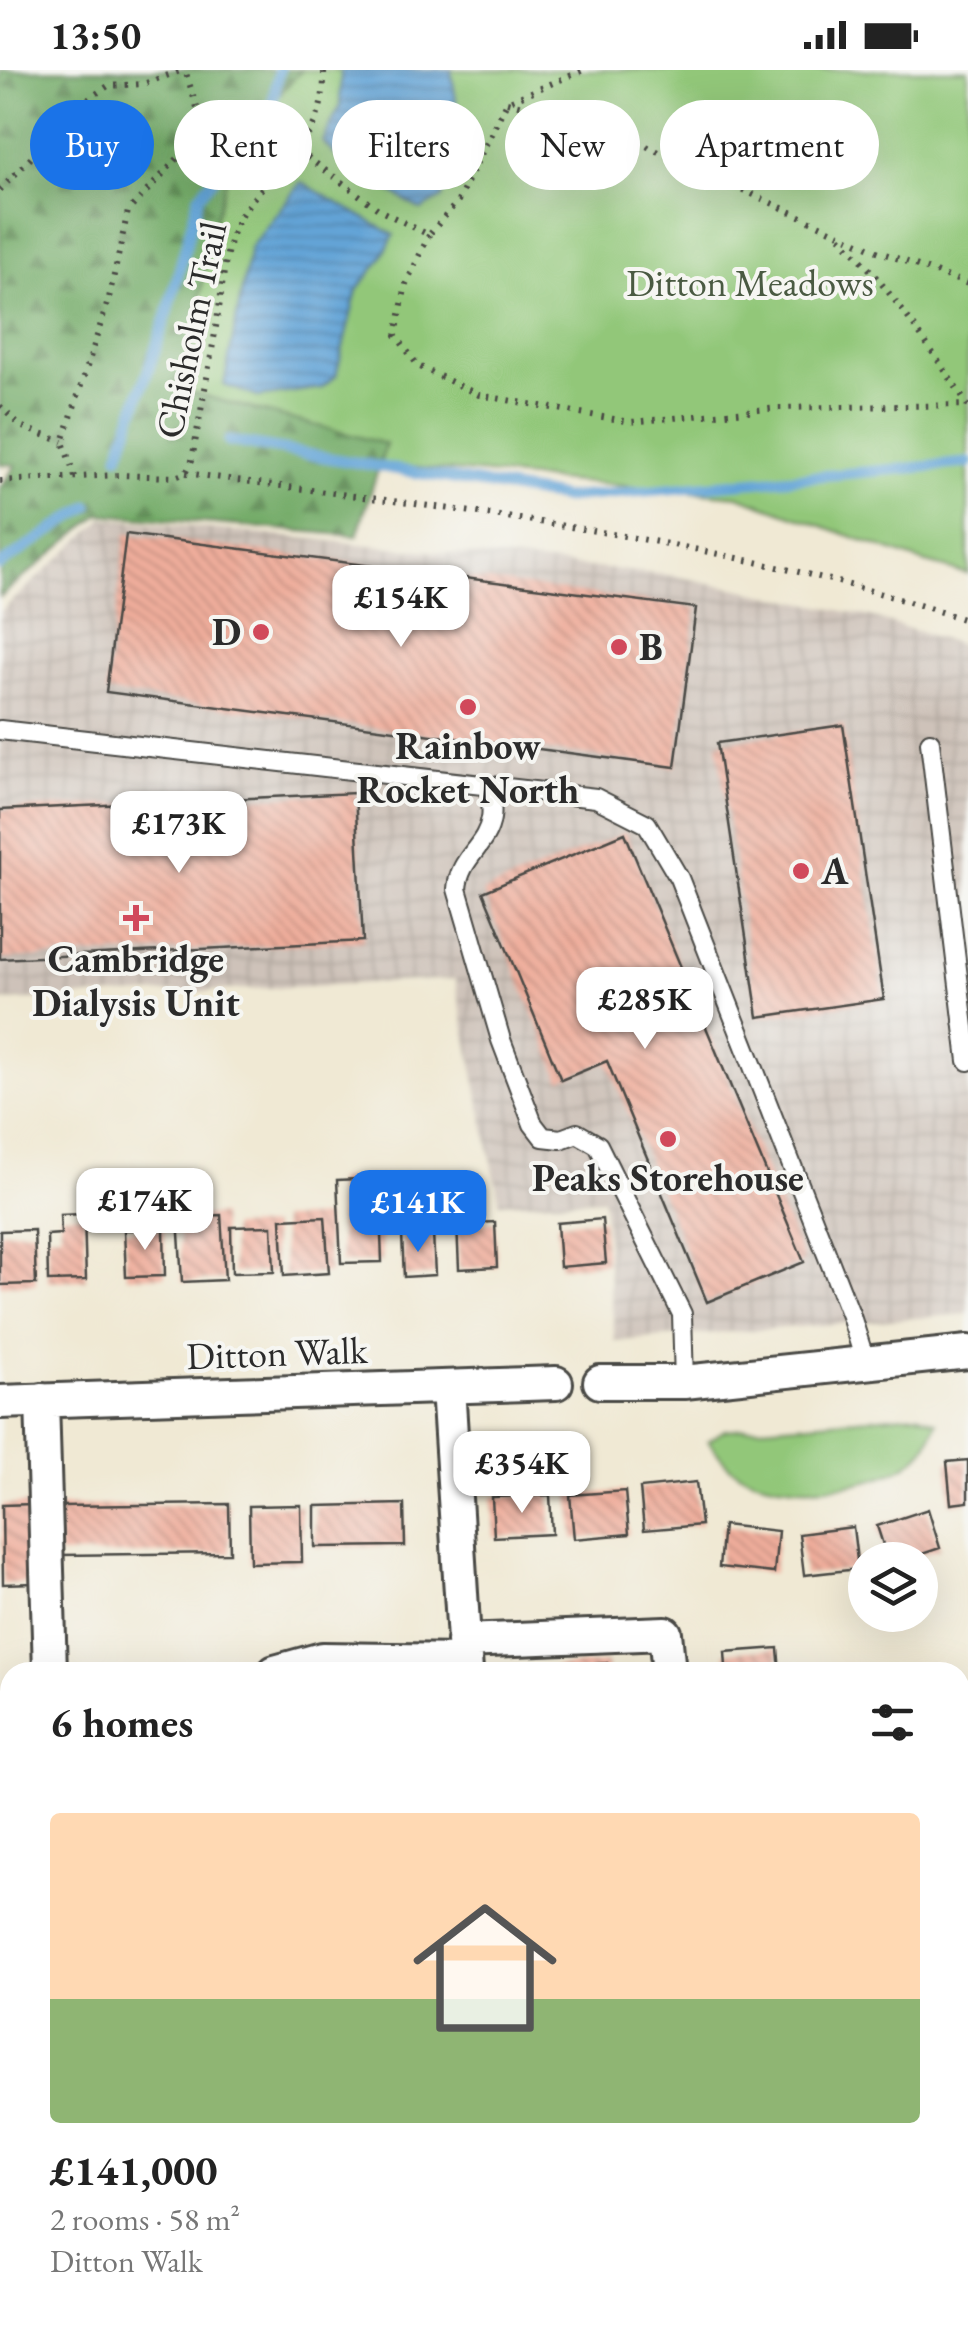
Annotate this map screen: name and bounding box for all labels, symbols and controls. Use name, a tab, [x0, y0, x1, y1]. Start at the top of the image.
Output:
text: 13:50	[50, 11, 141, 60]
chip: Buy	[30, 100, 154, 190]
chip: Rent	[174, 100, 312, 190]
chip: Filters	[332, 100, 485, 190]
chip: New	[505, 100, 640, 190]
chip: Apartment	[660, 100, 879, 190]
street label: Chisholm Trail	[144, 217, 237, 443]
park label: Ditton Meadows	[626, 258, 874, 307]
pin: £154K	[331, 565, 471, 650]
text: £154K	[354, 576, 448, 618]
place label: D	[212, 607, 241, 656]
marker: D	[250, 621, 272, 643]
place label: B	[639, 622, 663, 671]
marker: B	[608, 636, 630, 658]
marker: Rainbow Rocket North	[457, 696, 479, 718]
place label: Rainbow Rocket North	[357, 721, 579, 814]
pin: £173K	[109, 791, 249, 876]
text: £173K	[132, 802, 226, 844]
place label: A	[820, 846, 849, 895]
marker: A	[790, 860, 812, 882]
marker: Cambridge Dialysis Unit	[123, 905, 149, 931]
place label: Cambridge Dialysis Unit	[32, 934, 240, 1027]
pin: £285K	[575, 967, 715, 1052]
text: £285K	[598, 978, 692, 1020]
marker: Peaks Storehouse	[657, 1128, 679, 1150]
place label: Peaks Storehouse	[532, 1153, 804, 1202]
pin: £174K	[75, 1168, 215, 1253]
pin: £141K	[348, 1170, 488, 1255]
text: £174K	[98, 1179, 192, 1221]
text: £141K	[371, 1181, 465, 1223]
street label: Ditton Walk	[185, 1325, 370, 1380]
pin: £354K	[452, 1431, 592, 1516]
text: £354K	[475, 1442, 569, 1484]
map controls	[848, 1542, 938, 1632]
button: layers	[848, 1542, 938, 1632]
text: 6 homes	[50, 1695, 193, 1750]
icon: filters	[865, 1695, 920, 1750]
icon: home	[395, 1878, 575, 2058]
text: £141,000	[50, 2143, 218, 2198]
text: 2 rooms · 58 m²	[50, 2198, 240, 2240]
text: Ditton Walk	[50, 2240, 203, 2282]

